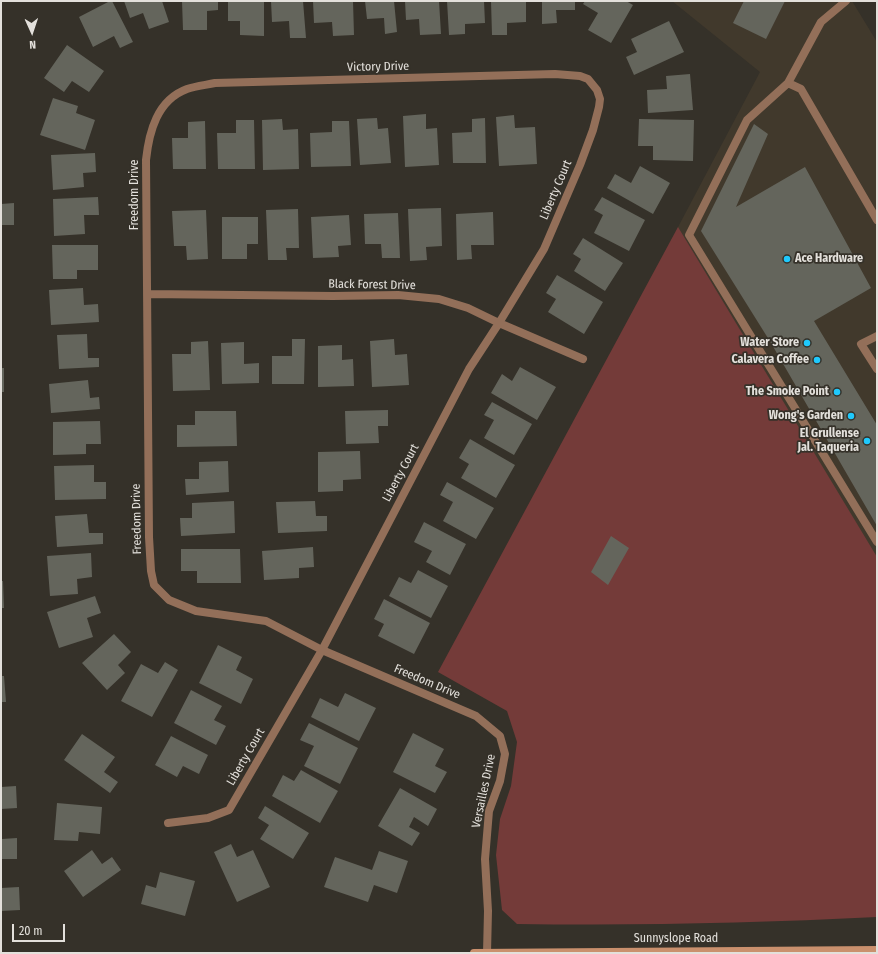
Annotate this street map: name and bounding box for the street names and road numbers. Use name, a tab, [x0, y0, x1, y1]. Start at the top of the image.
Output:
street label: Victory Drive	[347, 59, 409, 75]
street label: Liberty Court	[537, 158, 575, 222]
street label: Freedom Drive	[128, 160, 142, 230]
street label: Black Forest Drive	[328, 277, 416, 293]
street label: Liberty Court	[380, 442, 422, 504]
street label: Freedom Drive	[129, 484, 145, 554]
street label: Freedom Drive	[392, 662, 462, 702]
street label: Liberty Court	[224, 726, 268, 788]
street label: Versailles Drive	[469, 753, 499, 829]
street label: Sunnyslope Road	[634, 932, 718, 946]

